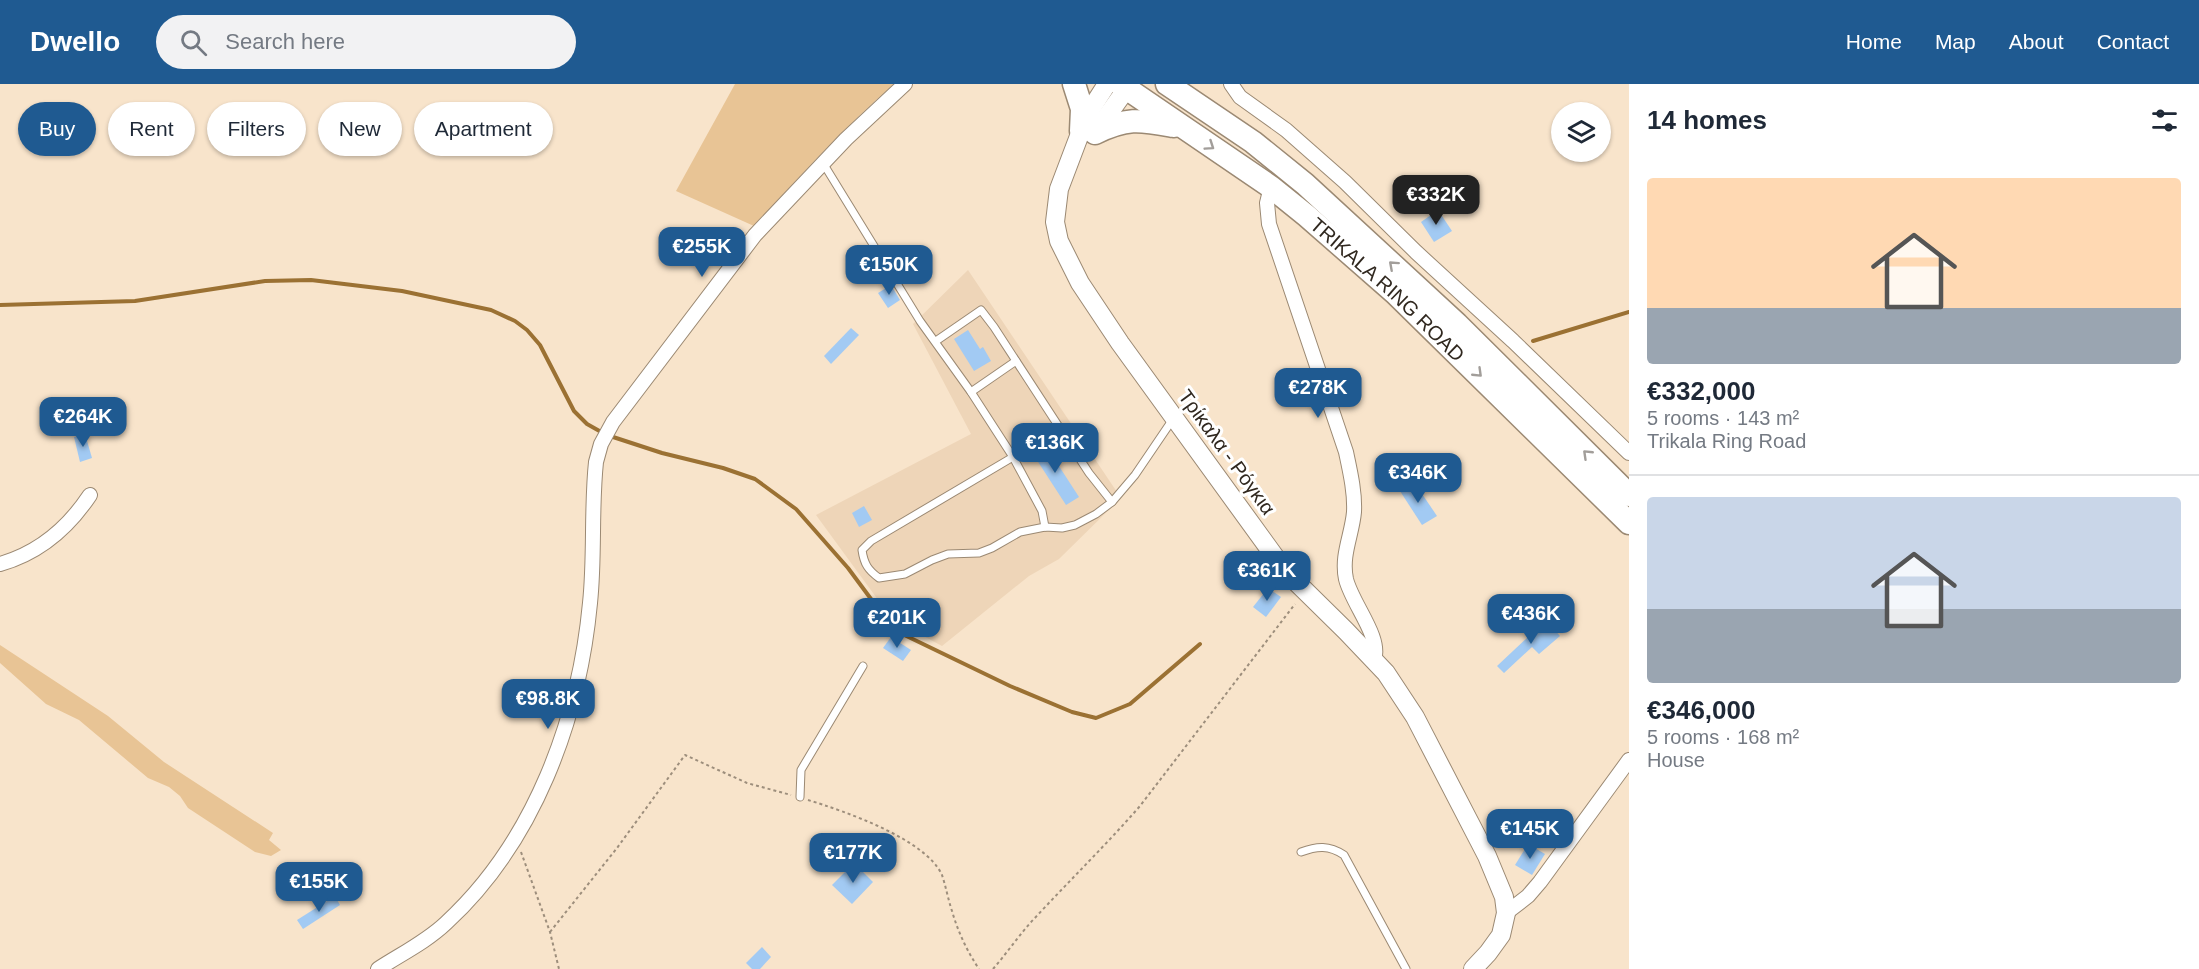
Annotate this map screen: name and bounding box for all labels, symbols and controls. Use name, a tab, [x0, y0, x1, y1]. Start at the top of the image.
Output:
search box	[156, 15, 576, 69]
text: Dwello	[30, 26, 120, 57]
icon: search	[177, 26, 210, 59]
text: Search here	[225, 29, 345, 54]
text: Home	[1846, 30, 1902, 53]
text: Map	[1935, 30, 1976, 53]
text: About	[2009, 30, 2064, 53]
text: Contact	[2097, 30, 2169, 53]
chip: Buy	[18, 102, 96, 156]
chip: Rent	[108, 102, 195, 156]
chip: Filters	[207, 102, 306, 156]
chip: New	[318, 102, 402, 156]
chip: Apartment	[414, 102, 553, 156]
map controls	[1551, 102, 1611, 162]
button: layers	[1551, 102, 1611, 162]
icon: filters	[2148, 104, 2181, 137]
text: 14 homes	[1647, 105, 1767, 135]
one-way arrow	[1203, 139, 1214, 150]
pin: €332K	[1394, 175, 1478, 226]
text: €332K	[1407, 183, 1465, 205]
street label: TRIKALA RING ROAD	[1306, 213, 1469, 366]
icon: home	[1860, 217, 1968, 325]
pin: €255K	[660, 227, 744, 278]
text: €255K	[673, 235, 731, 257]
pin: €150K	[847, 245, 931, 296]
text: €150K	[860, 253, 918, 275]
one-way arrow	[1389, 261, 1400, 272]
one-way arrow	[1470, 366, 1481, 377]
pin: €278K	[1276, 368, 1360, 419]
text: €278K	[1289, 376, 1347, 398]
text: €332,000	[1647, 376, 1755, 406]
street label: Τρίκαλα - Ρόγκια	[1174, 385, 1280, 519]
pin: €264K	[41, 397, 125, 448]
text: €264K	[54, 405, 112, 427]
text: 5 rooms · 143 m²	[1647, 407, 1799, 429]
pin: €136K	[1013, 423, 1097, 474]
text: Trikala Ring Road	[1647, 430, 1806, 452]
text: €136K	[1026, 431, 1084, 453]
one-way arrow	[1584, 450, 1594, 461]
pin: €346K	[1376, 453, 1460, 504]
text: €346K	[1389, 461, 1447, 483]
icon: home	[1860, 536, 1968, 644]
pin: €361K	[1225, 551, 1309, 602]
text: €361K	[1238, 559, 1296, 581]
pin: €436K	[1489, 594, 1573, 645]
pin: €201K	[855, 598, 939, 649]
text: €436K	[1502, 602, 1560, 624]
text: €201K	[868, 606, 926, 628]
pin: €98.8K	[499, 679, 597, 730]
text: €98.8K	[516, 687, 580, 709]
text: €346,000	[1647, 695, 1755, 725]
text: 5 rooms · 168 m²	[1647, 726, 1799, 748]
text: House	[1647, 749, 1705, 771]
pin: €145K	[1488, 809, 1572, 860]
text: €145K	[1501, 817, 1559, 839]
pin: €177K	[811, 833, 895, 884]
text: €177K	[824, 841, 882, 863]
pin: €155K	[277, 862, 361, 913]
text: €155K	[290, 870, 348, 892]

